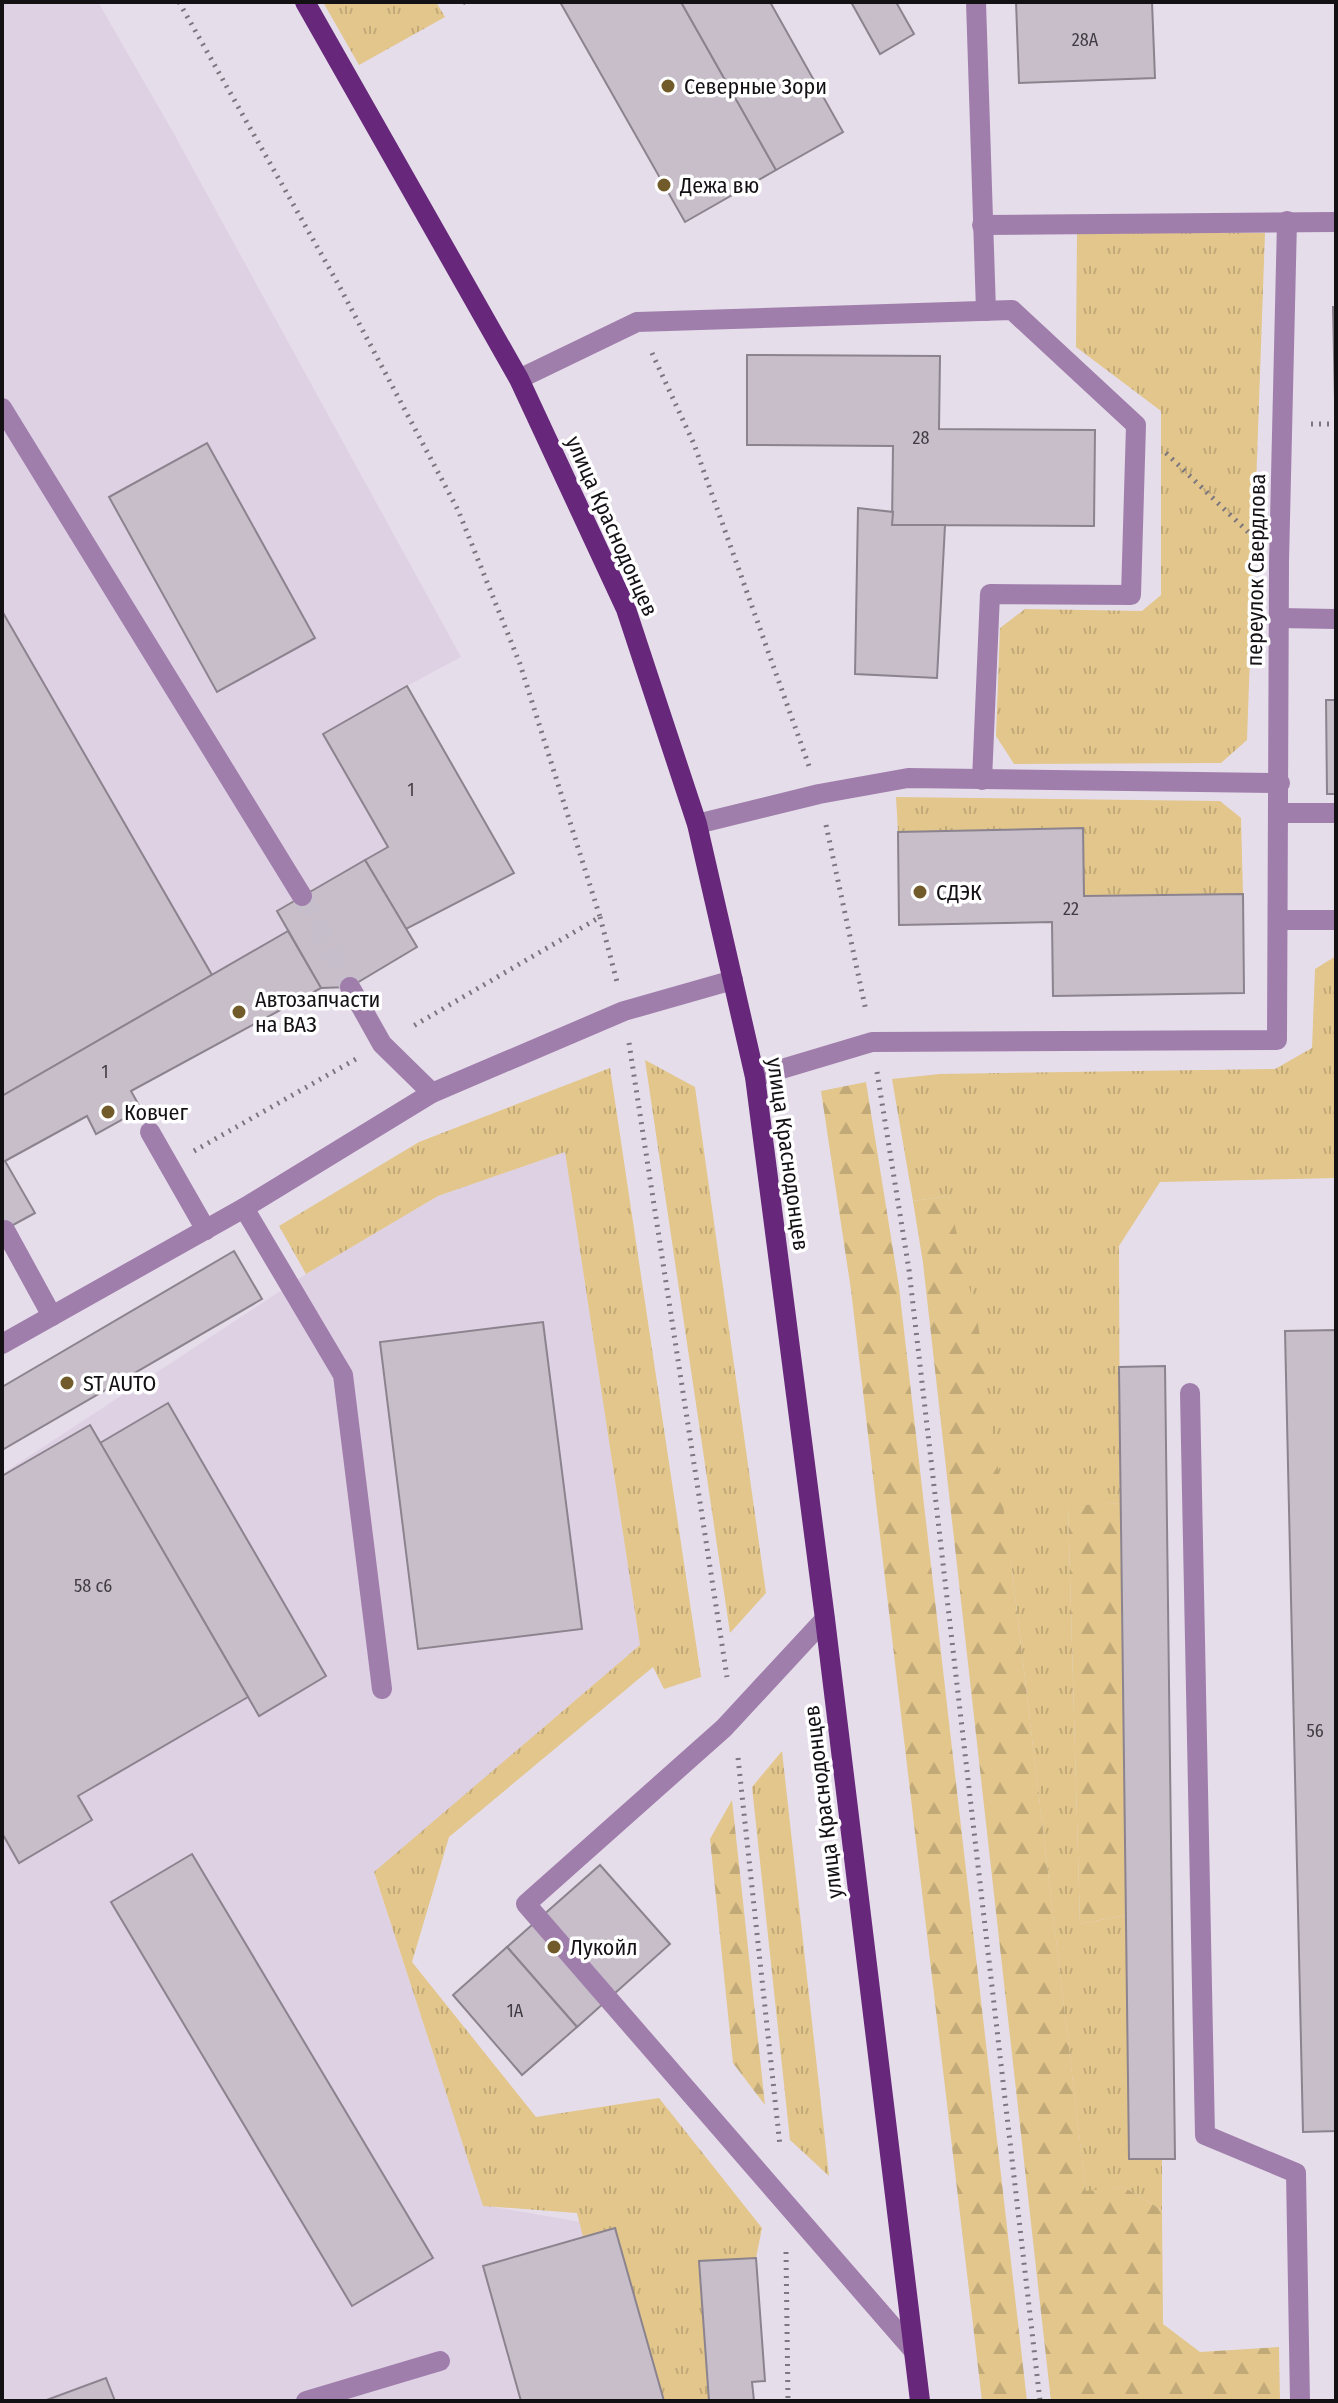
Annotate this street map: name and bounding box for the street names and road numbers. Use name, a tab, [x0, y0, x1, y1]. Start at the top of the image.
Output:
street label: улица Краснодонцев	[560, 432, 664, 620]
street label: переулок Свердлова	[1241, 473, 1271, 667]
street label: улица Краснодонцев	[761, 1056, 815, 1252]
street label: улица Краснодонцев	[798, 1704, 848, 1900]

